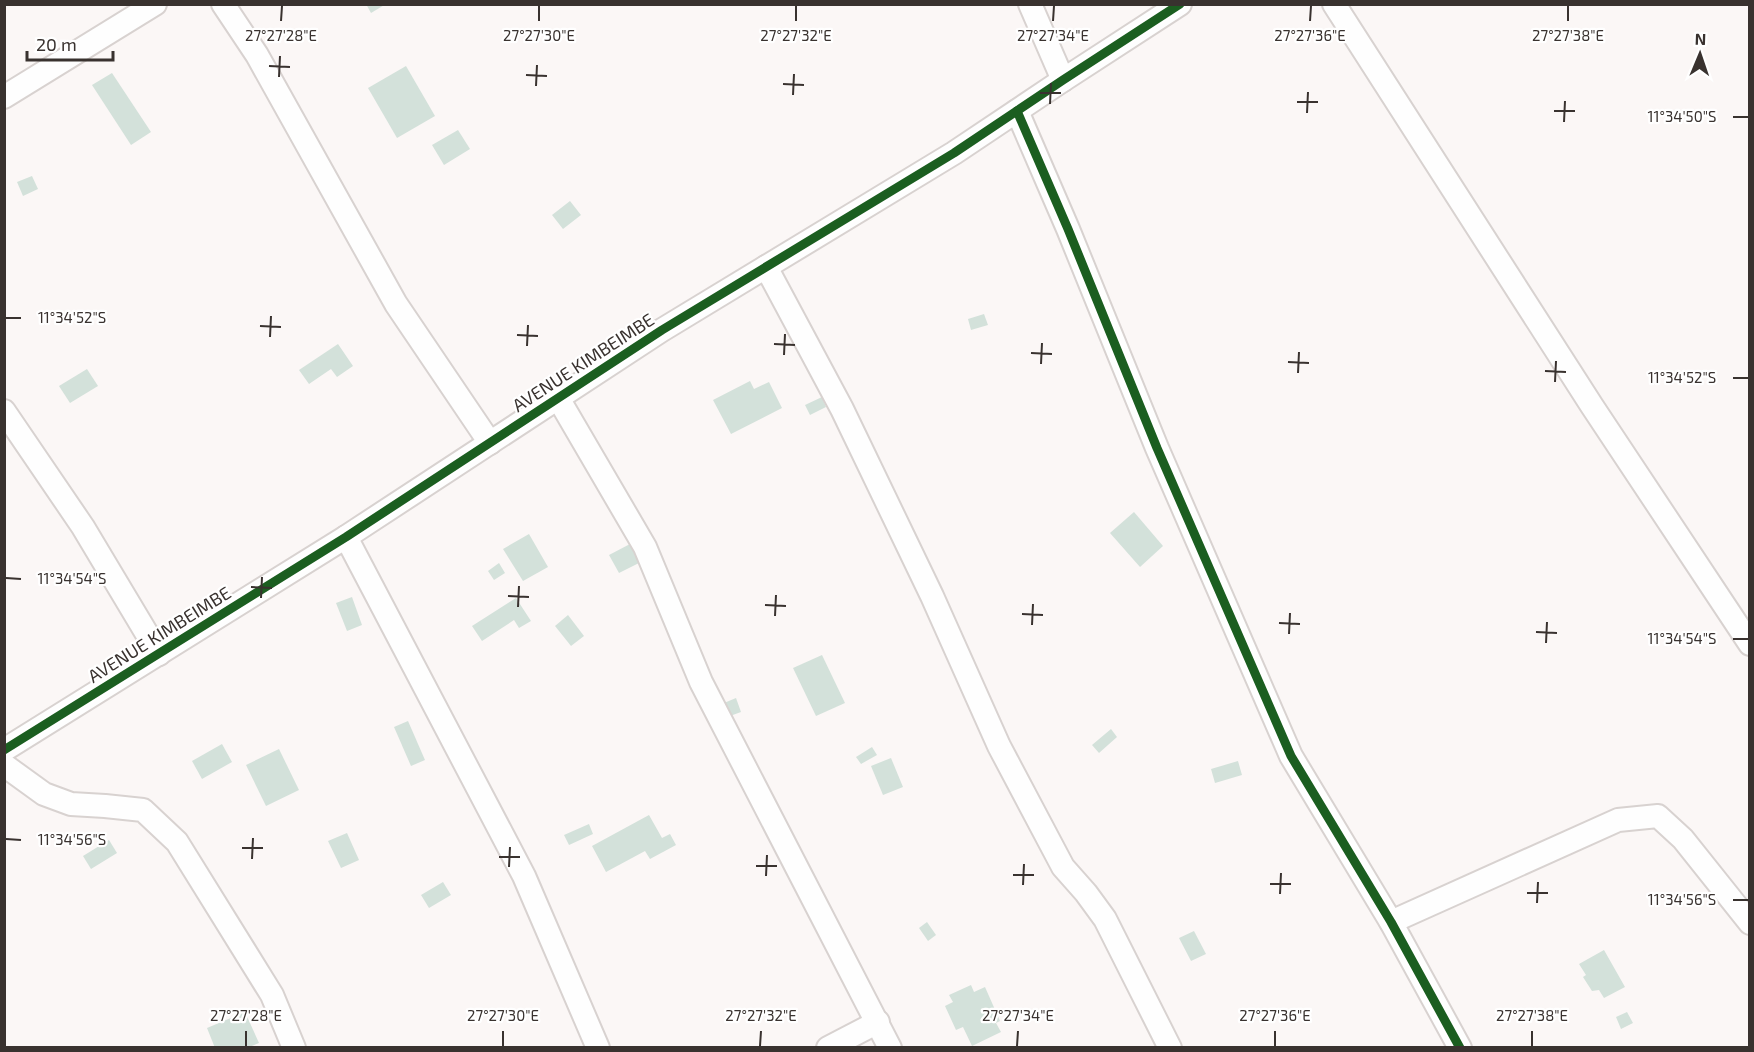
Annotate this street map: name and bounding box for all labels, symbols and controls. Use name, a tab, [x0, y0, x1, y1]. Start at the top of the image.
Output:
scale bar	[27, 24, 112, 62]
north arrow	[1670, 24, 1730, 84]
text: 27°27'28"E	[245, 26, 317, 44]
text: 27°27'30"E	[503, 26, 575, 44]
text: 27°27'32"E	[760, 26, 832, 44]
text: 27°27'34"E	[1017, 26, 1089, 44]
text: 27°27'36"E	[1274, 26, 1346, 44]
text: 27°27'38"E	[1532, 26, 1604, 44]
text: N	[1694, 29, 1707, 48]
text: 20 m	[36, 33, 77, 55]
text: 11°34'50"S	[1648, 107, 1716, 125]
text: 11°34'52"S	[38, 308, 106, 326]
street label: AVENUE KIMBEIMBE	[508, 308, 658, 416]
text: 11°34'52"S	[1648, 368, 1716, 386]
text: 11°34'54"S	[38, 569, 106, 587]
street label: AVENUE KIMBEIMBE	[83, 581, 235, 687]
text: 11°34'54"S	[1648, 629, 1716, 647]
text: 11°34'56"S	[38, 830, 106, 848]
text: 11°34'56"S	[1648, 890, 1716, 908]
text: 27°27'28"E	[210, 1006, 282, 1024]
text: 27°27'30"E	[467, 1006, 539, 1024]
text: 27°27'32"E	[725, 1006, 797, 1024]
text: 27°27'34"E	[982, 1006, 1054, 1024]
text: 27°27'36"E	[1239, 1006, 1311, 1024]
text: 27°27'38"E	[1496, 1006, 1568, 1024]

